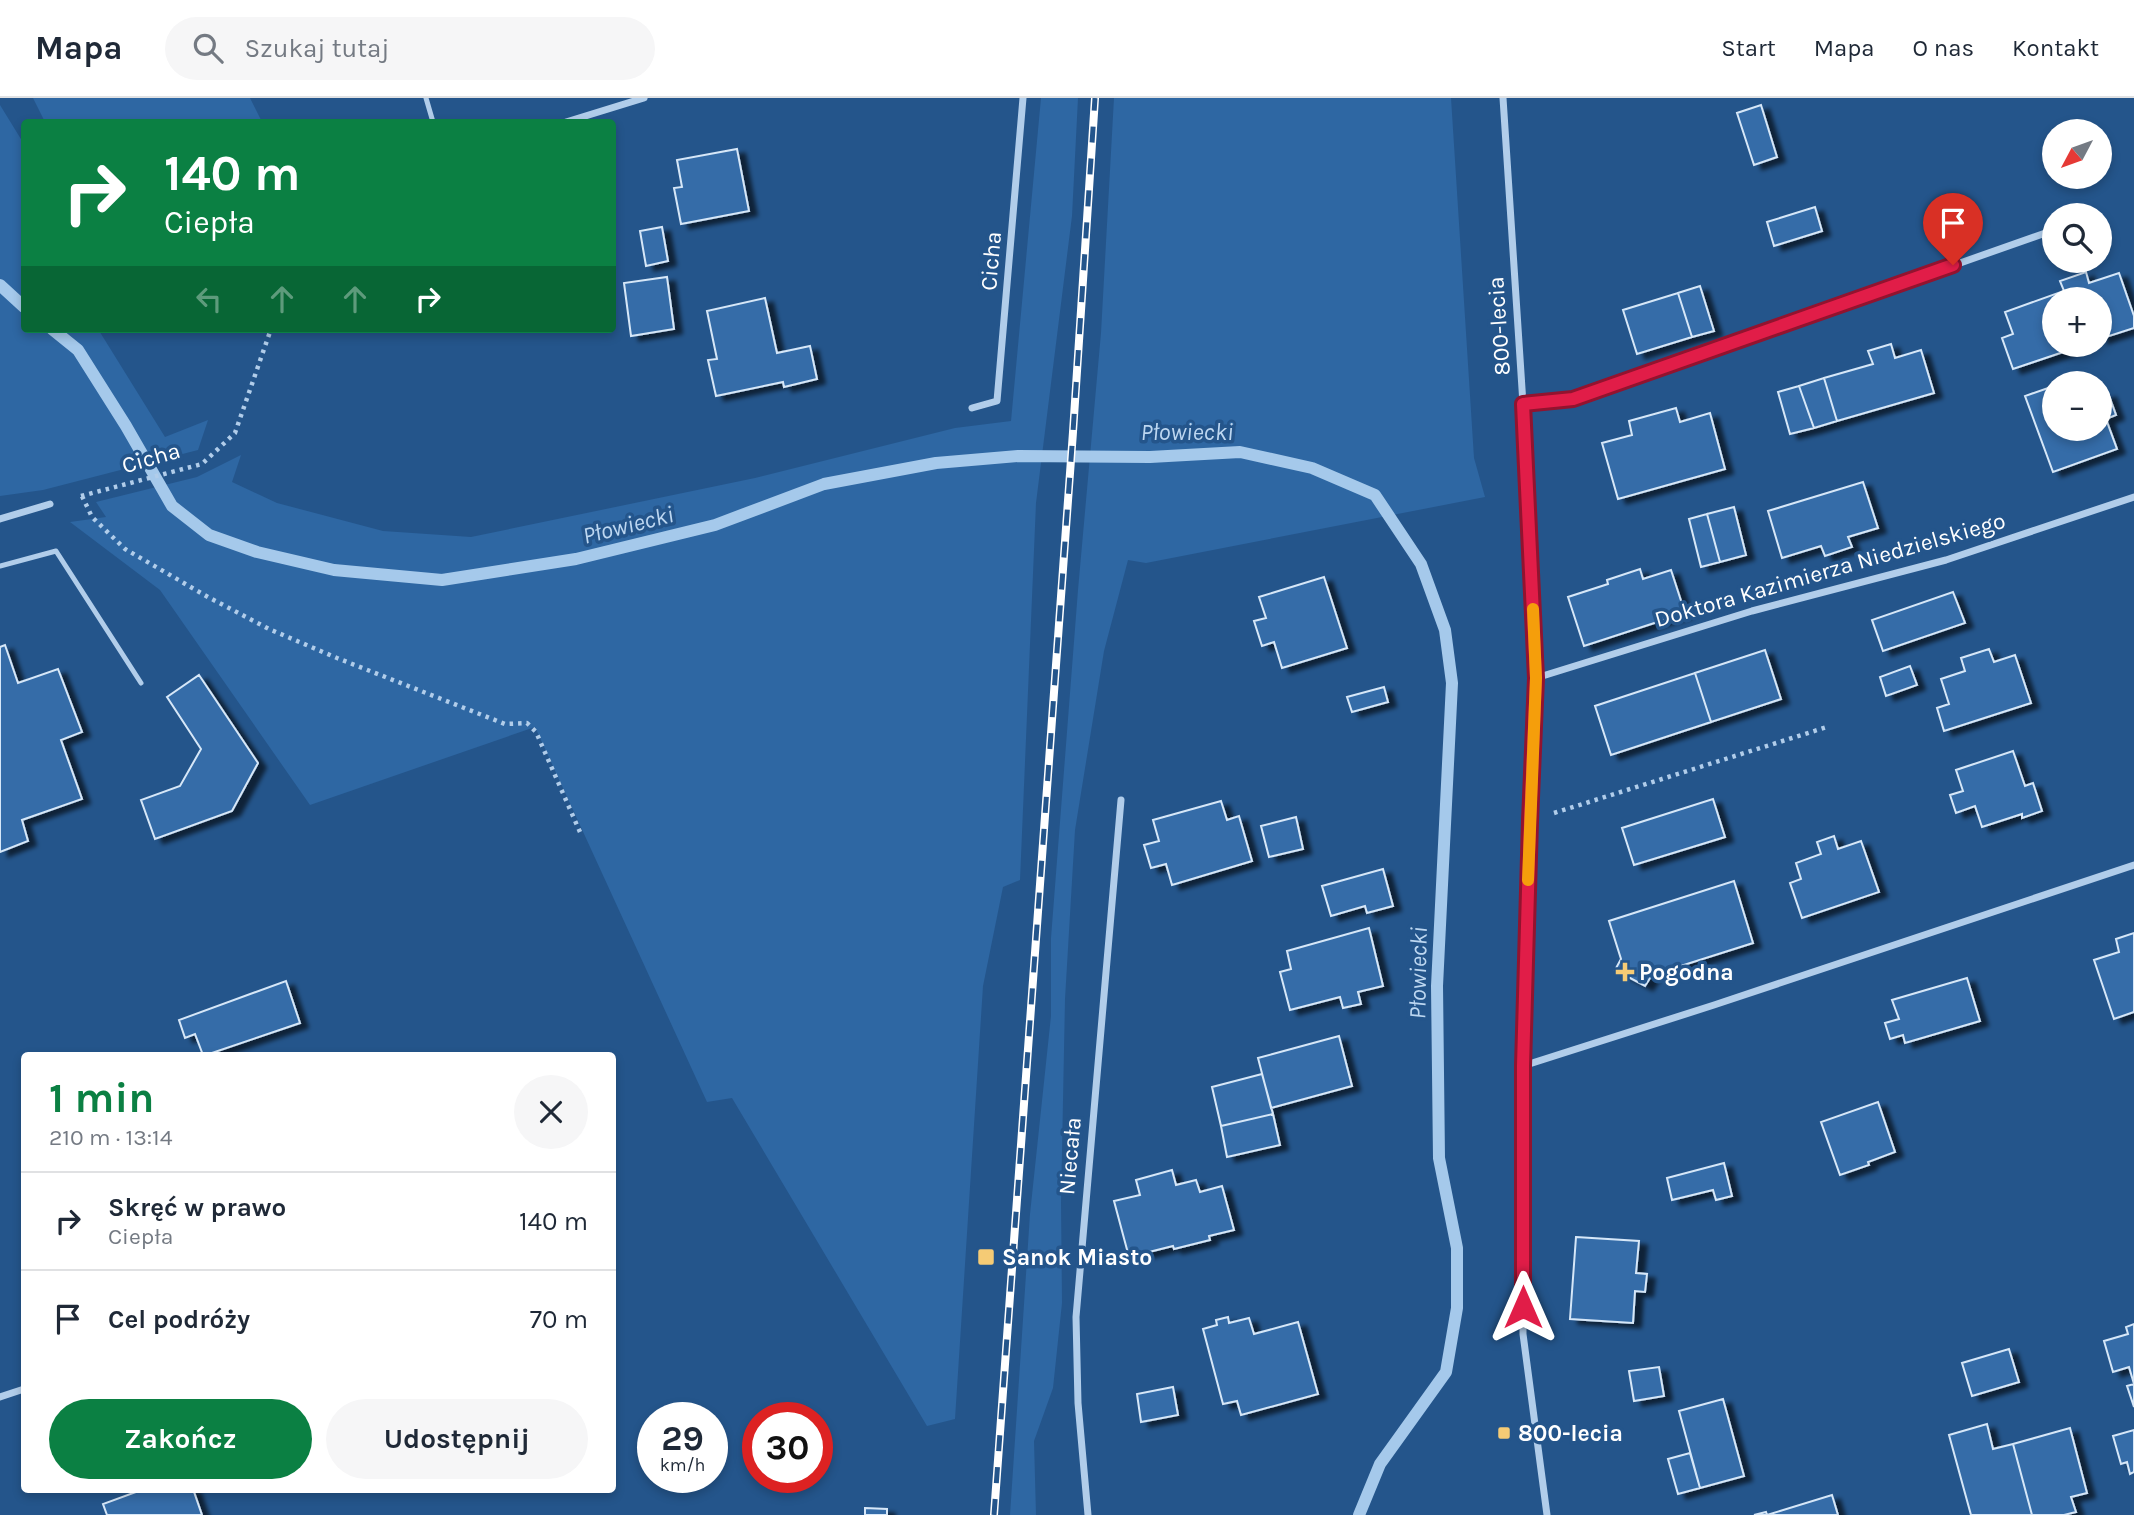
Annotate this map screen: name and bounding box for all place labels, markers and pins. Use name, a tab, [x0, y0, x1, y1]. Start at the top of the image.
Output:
pin	[1923, 193, 1983, 265]
place label: Pogodna	[1639, 959, 1734, 986]
marker: Pogodna	[1617, 964, 1633, 980]
place label: Sanok Miasto	[1002, 1244, 1152, 1271]
marker: Sanok Miasto	[976, 1247, 996, 1267]
place label: 800-lecia	[1518, 1420, 1623, 1447]
marker: 800-lecia	[1496, 1425, 1512, 1441]

